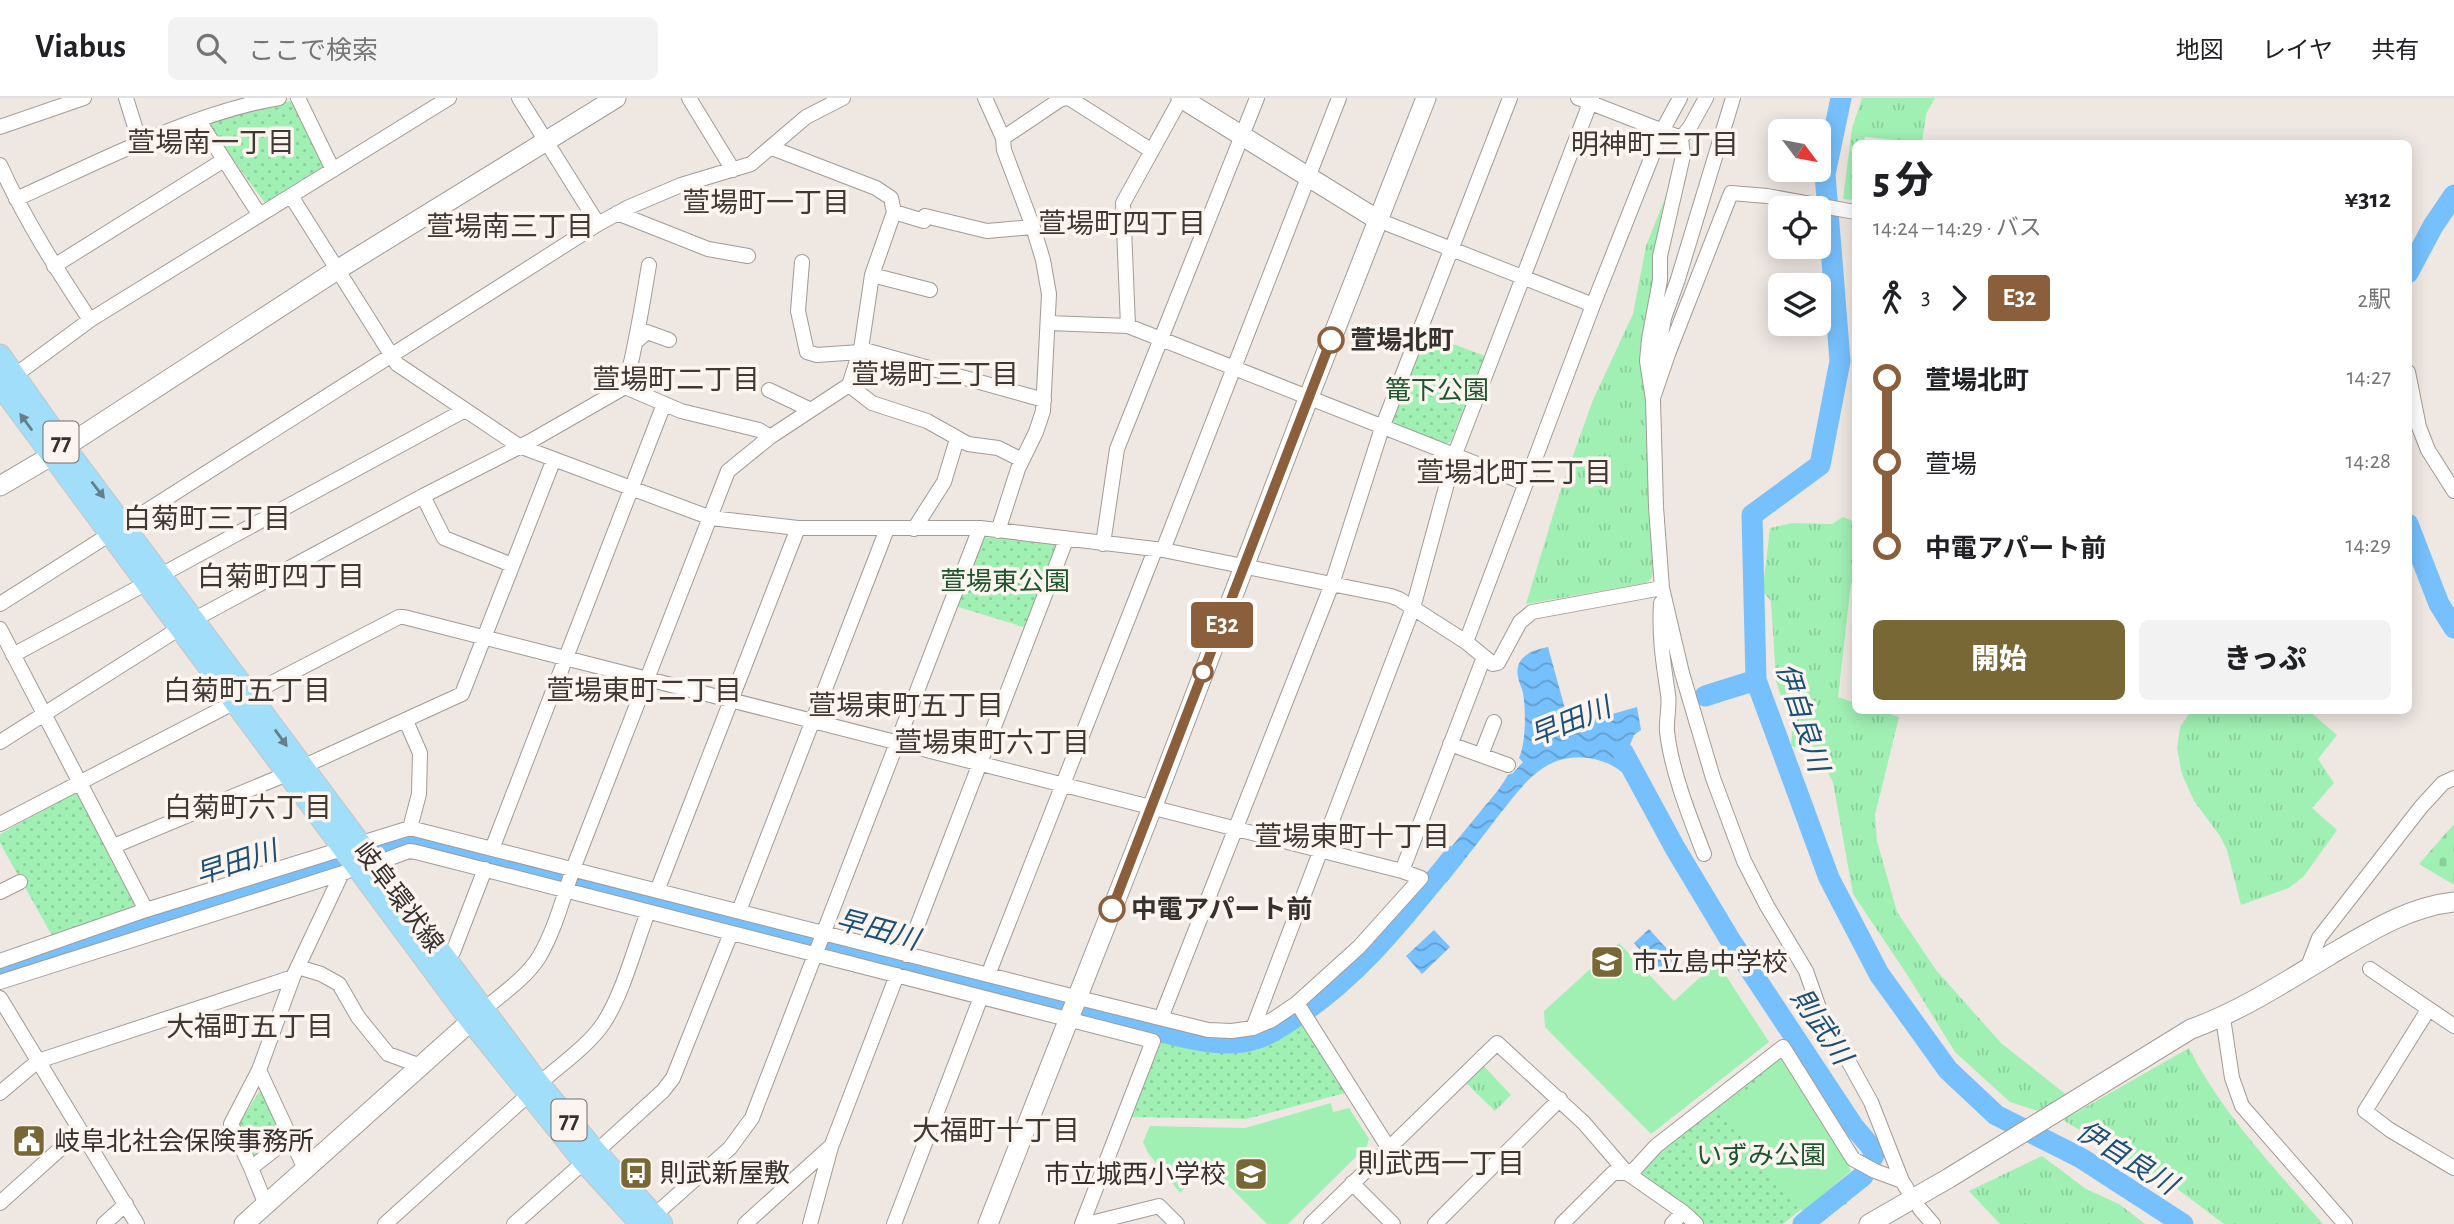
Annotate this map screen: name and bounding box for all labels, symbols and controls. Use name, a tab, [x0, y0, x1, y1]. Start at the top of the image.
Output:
search box	[168, 17, 658, 80]
icon: search	[192, 29, 230, 67]
text: Viabus	[35, 31, 126, 64]
text: ここで検索	[248, 38, 378, 64]
text: 地図	[2176, 39, 2224, 63]
text: レイヤ	[2262, 39, 2333, 63]
text: 共有	[2371, 39, 2419, 63]
north arrow	[1768, 119, 1830, 182]
map controls	[1768, 119, 1831, 336]
district label: 萱場南一丁目	[127, 128, 295, 158]
district label: 明神町三丁目	[1571, 130, 1739, 160]
text: 5 分	[1873, 163, 1933, 201]
text: ¥312	[2345, 186, 2391, 212]
district label: 萱場町一丁目	[682, 188, 850, 218]
button: locate	[1768, 196, 1831, 259]
district label: 萱場町四丁目	[1038, 209, 1206, 239]
district label: 萱場南三丁目	[426, 212, 594, 242]
text: 14:24 – 14:29 · バス	[1873, 217, 2042, 240]
button: layers	[1768, 273, 1831, 336]
icon: walk	[1873, 279, 1911, 317]
icon: forward	[1940, 279, 1978, 317]
text: 3	[1921, 286, 1930, 309]
text: E32	[2002, 286, 2036, 310]
text: 2駅	[2358, 289, 2391, 312]
marker: 萱場北町	[1318, 327, 1344, 353]
place label: 萱場北町	[1350, 327, 1454, 354]
district label: 萱場町三丁目	[851, 360, 1019, 390]
district label: 萱場町二丁目	[592, 365, 760, 395]
text: 14:27	[2347, 366, 2391, 389]
text: 萱場北町	[1925, 368, 2029, 394]
park label: 篭下公園	[1385, 376, 1489, 404]
one-way arrow	[19, 413, 33, 431]
road number: 77	[43, 422, 78, 463]
text: 14:28	[2345, 450, 2391, 473]
text: 萱場	[1925, 452, 1977, 478]
district label: 萱場北町三丁目	[1416, 458, 1612, 488]
one-way arrow	[90, 481, 104, 499]
district label: 白菊町三丁目	[123, 504, 291, 534]
text: 14:29	[2345, 534, 2391, 557]
text: 中電アパート前	[1925, 536, 2106, 562]
district label: 白菊町四丁目	[197, 562, 365, 592]
park label: 萱場東公園	[940, 568, 1070, 595]
line badge: E32	[1182, 602, 1262, 648]
text: E32	[1205, 613, 1239, 637]
button: 開始	[1873, 620, 2125, 700]
button: きっぷ	[2139, 620, 2391, 700]
water label: 伊自良川	[1770, 659, 1835, 778]
unlabelled marker	[1193, 662, 1213, 682]
district label: 白菊町五丁目	[163, 676, 331, 706]
district label: 萱場東町二丁目	[546, 676, 742, 706]
district label: 萱場東町五丁目	[808, 691, 1004, 721]
water label: 早田川	[1526, 692, 1618, 752]
district label: 萱場東町六丁目	[894, 728, 1090, 758]
one-way arrow	[274, 729, 288, 747]
district label: 白菊町六丁目	[164, 793, 332, 823]
district label: 萱場東町十丁目	[1254, 822, 1450, 852]
water label: 早田川	[192, 836, 284, 890]
street label: 岐阜環状線	[349, 837, 449, 957]
place label: 中電アパート前	[1131, 895, 1312, 923]
marker: 中電アパート前	[1099, 896, 1125, 922]
water label: 早田川	[833, 906, 925, 956]
school or university icon: 市立島中学校	[1588, 943, 1626, 981]
place label: 市立島中学校	[1632, 948, 1788, 976]
water label: 則武川	[1785, 983, 1859, 1072]
district label: 大福町五丁目	[166, 1012, 334, 1042]
road number: 77	[552, 1100, 586, 1140]
water label: 伊自良川	[2071, 1115, 2184, 1202]
district label: 大福町十丁目	[912, 1116, 1080, 1146]
public building icon: 岐阜北社会保険事務所	[10, 1122, 48, 1160]
place label: 岐阜北社会保険事務所	[54, 1127, 314, 1155]
park label: いずみ公園	[1696, 1142, 1826, 1169]
district label: 則武西一丁目	[1357, 1149, 1525, 1179]
bus stop icon: 則武新屋敷	[617, 1154, 655, 1192]
school or university icon: 市立城西小学校	[1232, 1155, 1270, 1193]
place label: 則武新屋敷	[660, 1160, 790, 1187]
place label: 市立城西小学校	[1044, 1160, 1226, 1188]

